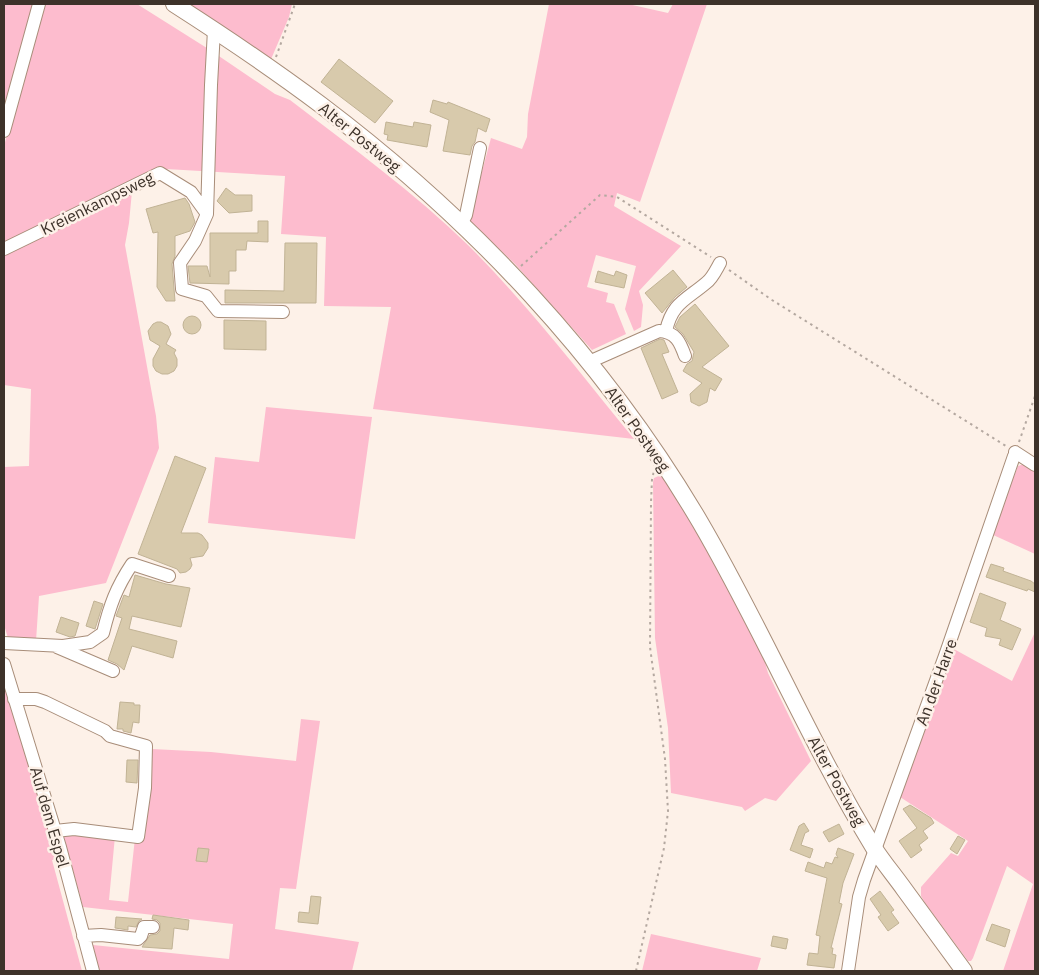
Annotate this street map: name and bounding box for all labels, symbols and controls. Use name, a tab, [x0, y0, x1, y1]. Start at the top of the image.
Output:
street label: Alter Postweg	[315, 98, 405, 176]
street label: Kreienkampsweg	[37, 167, 157, 239]
street label: Alter Postweg	[601, 382, 675, 476]
street label: An der Harre	[911, 636, 961, 728]
street label: Alter Postweg	[804, 733, 870, 830]
street label: Auf dem Espel	[26, 764, 74, 870]

